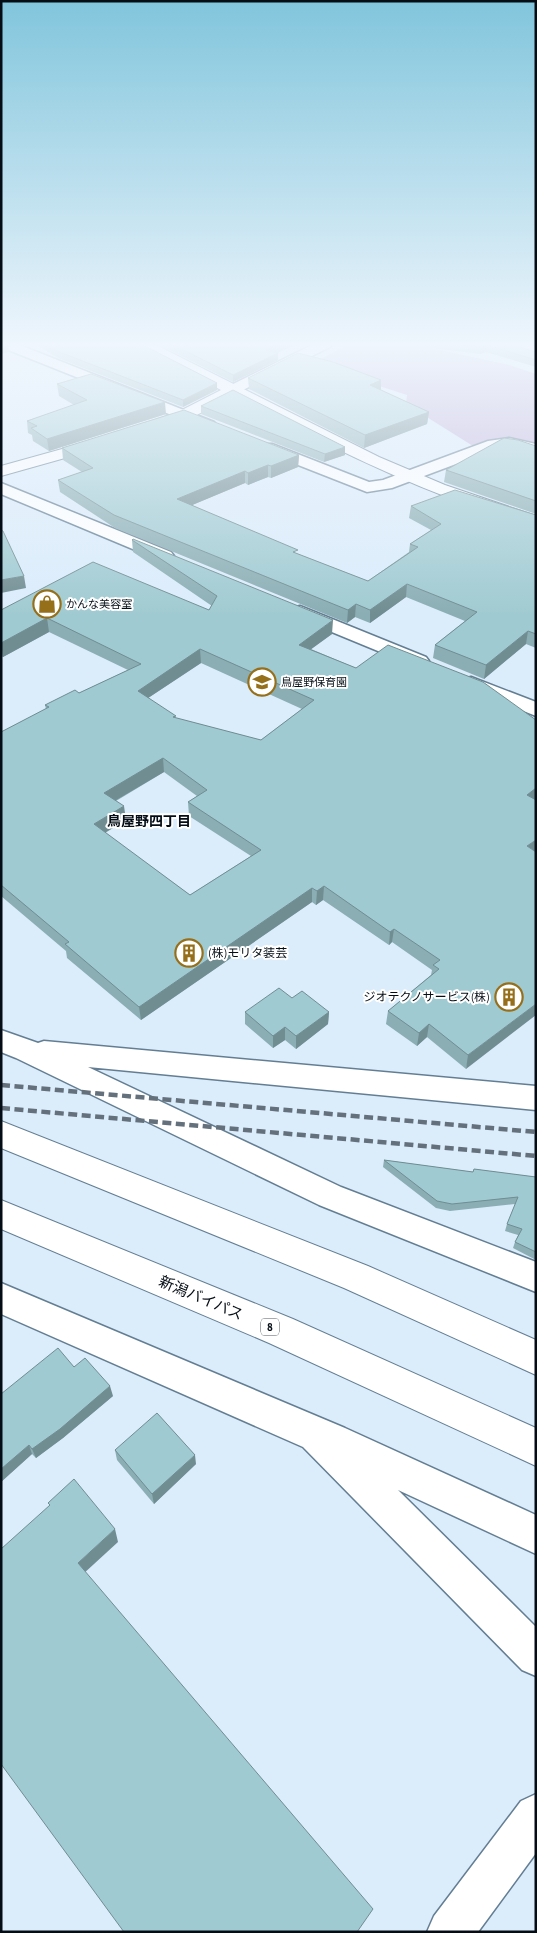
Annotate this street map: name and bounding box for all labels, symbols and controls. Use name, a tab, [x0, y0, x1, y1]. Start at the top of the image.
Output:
shop icon: かんな美容室	[32, 589, 62, 619]
place label: かんな美容室	[66, 597, 132, 612]
school or university icon: 鳥屋野保育園	[247, 667, 277, 697]
place label: 鳥屋野保育園	[281, 675, 347, 690]
district label: 鳥屋野四丁目	[107, 812, 191, 832]
building icon: (株)モリタ装芸	[174, 938, 204, 968]
place label: (株)モリタ装芸	[208, 945, 287, 962]
building icon: ジオテクノサービス(株)	[494, 982, 524, 1012]
place label: ジオテクノサービス(株)	[363, 989, 490, 1006]
street label: 新潟バイパス	[155, 1271, 246, 1326]
road number: 8	[261, 1318, 279, 1335]

